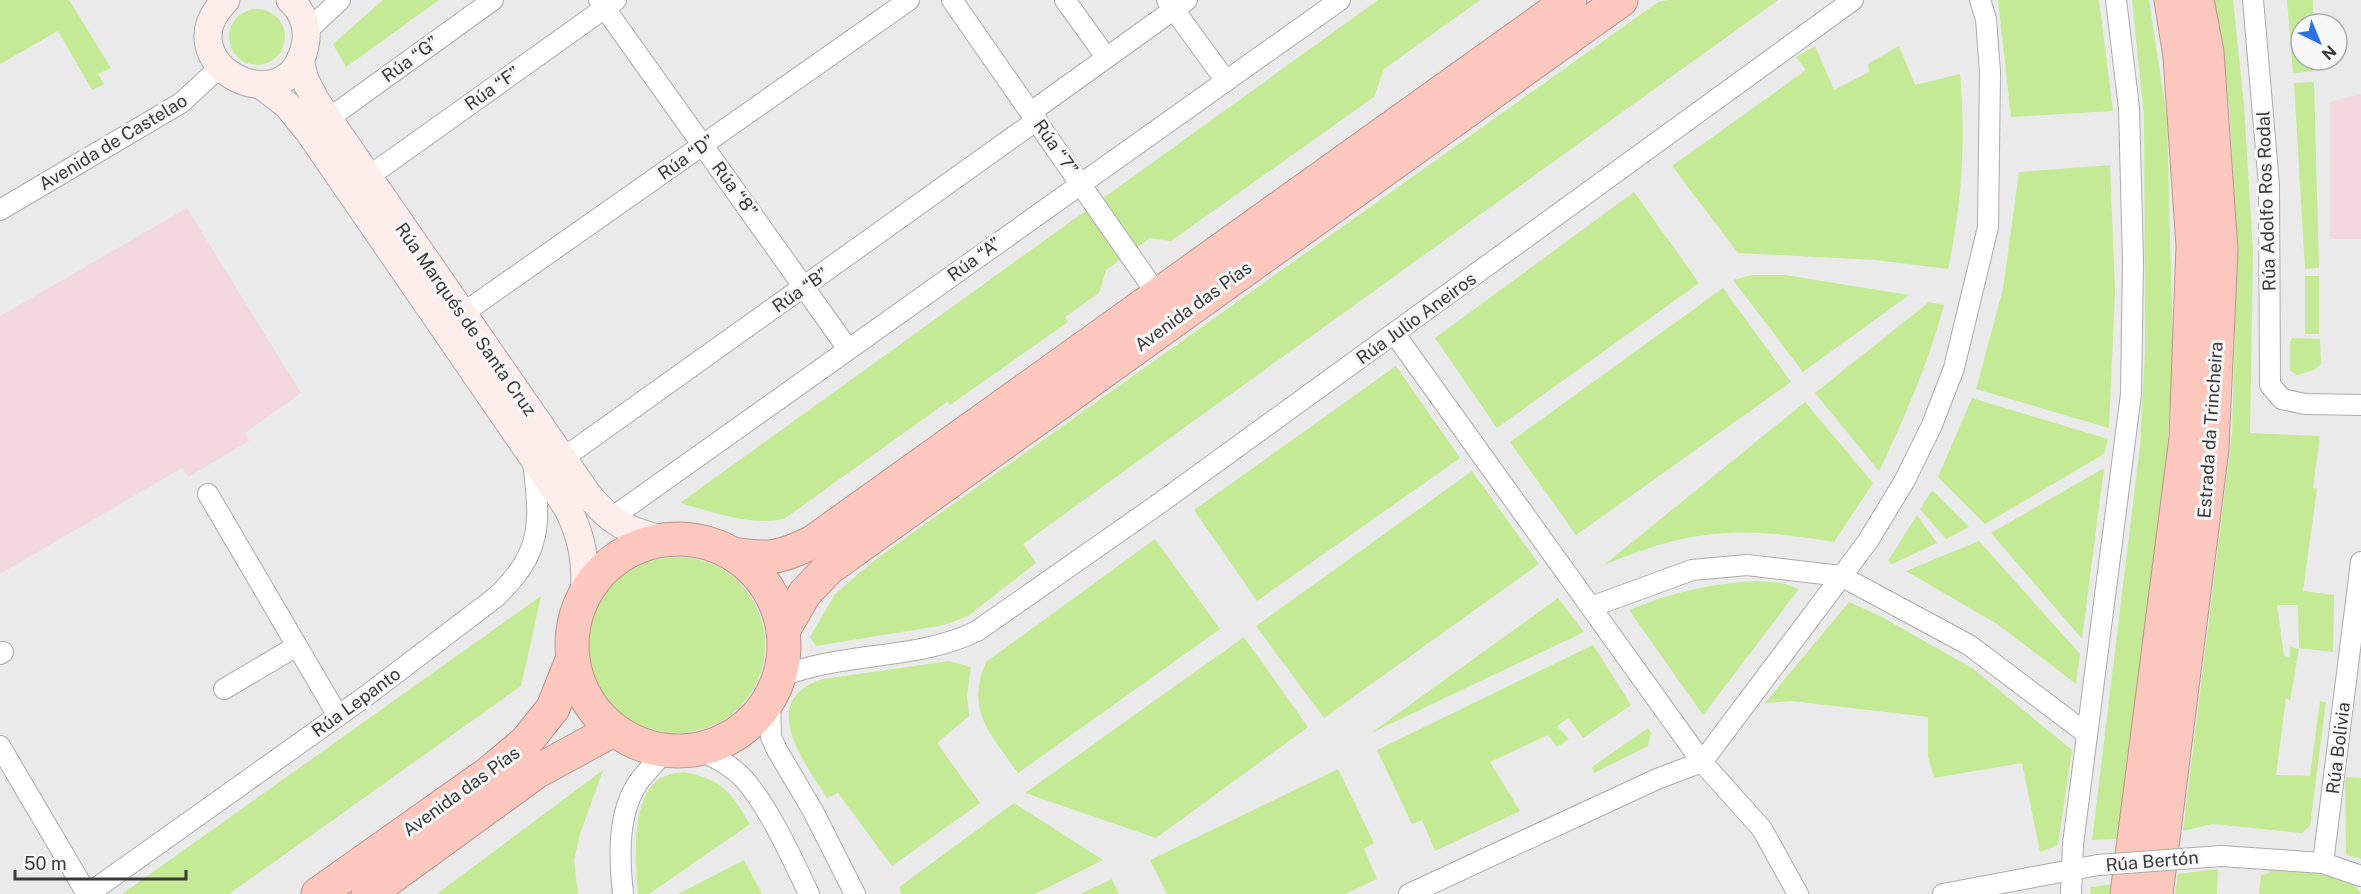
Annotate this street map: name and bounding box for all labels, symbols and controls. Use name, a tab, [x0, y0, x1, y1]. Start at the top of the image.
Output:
north arrow	[2289, 12, 2349, 72]
street label: Rúa “G”	[378, 31, 442, 87]
text: N	[2318, 41, 2340, 64]
street label: Rúa “F”	[460, 61, 524, 115]
street label: Avenida de Castelao	[35, 89, 191, 195]
street label: Rúa Adolfo Ros Rodal	[2252, 111, 2280, 291]
street label: Rúa “7”	[1029, 115, 1083, 179]
street label: Rúa “D”	[654, 130, 718, 184]
street label: Rúa “8”	[708, 157, 762, 221]
street label: Rúa Marqués de Santa Cruz	[391, 218, 541, 420]
street label: Rúa “A”	[943, 233, 1005, 285]
street label: Avenida das Pías	[1130, 257, 1256, 355]
street label: Rúa “B”	[768, 263, 832, 317]
street label: Rúa Julio Aneiros	[1352, 268, 1480, 368]
street label: Estrada da Trincheira	[2193, 341, 2227, 519]
street label: Rúa Lepanto	[308, 663, 404, 741]
street label: Rúa Bolivia	[2322, 701, 2354, 795]
street label: Avenida das Pías	[398, 742, 524, 840]
scale bar	[15, 843, 186, 881]
street label: Rúa Bertón	[2105, 846, 2199, 876]
text: 50 m	[24, 853, 67, 874]

